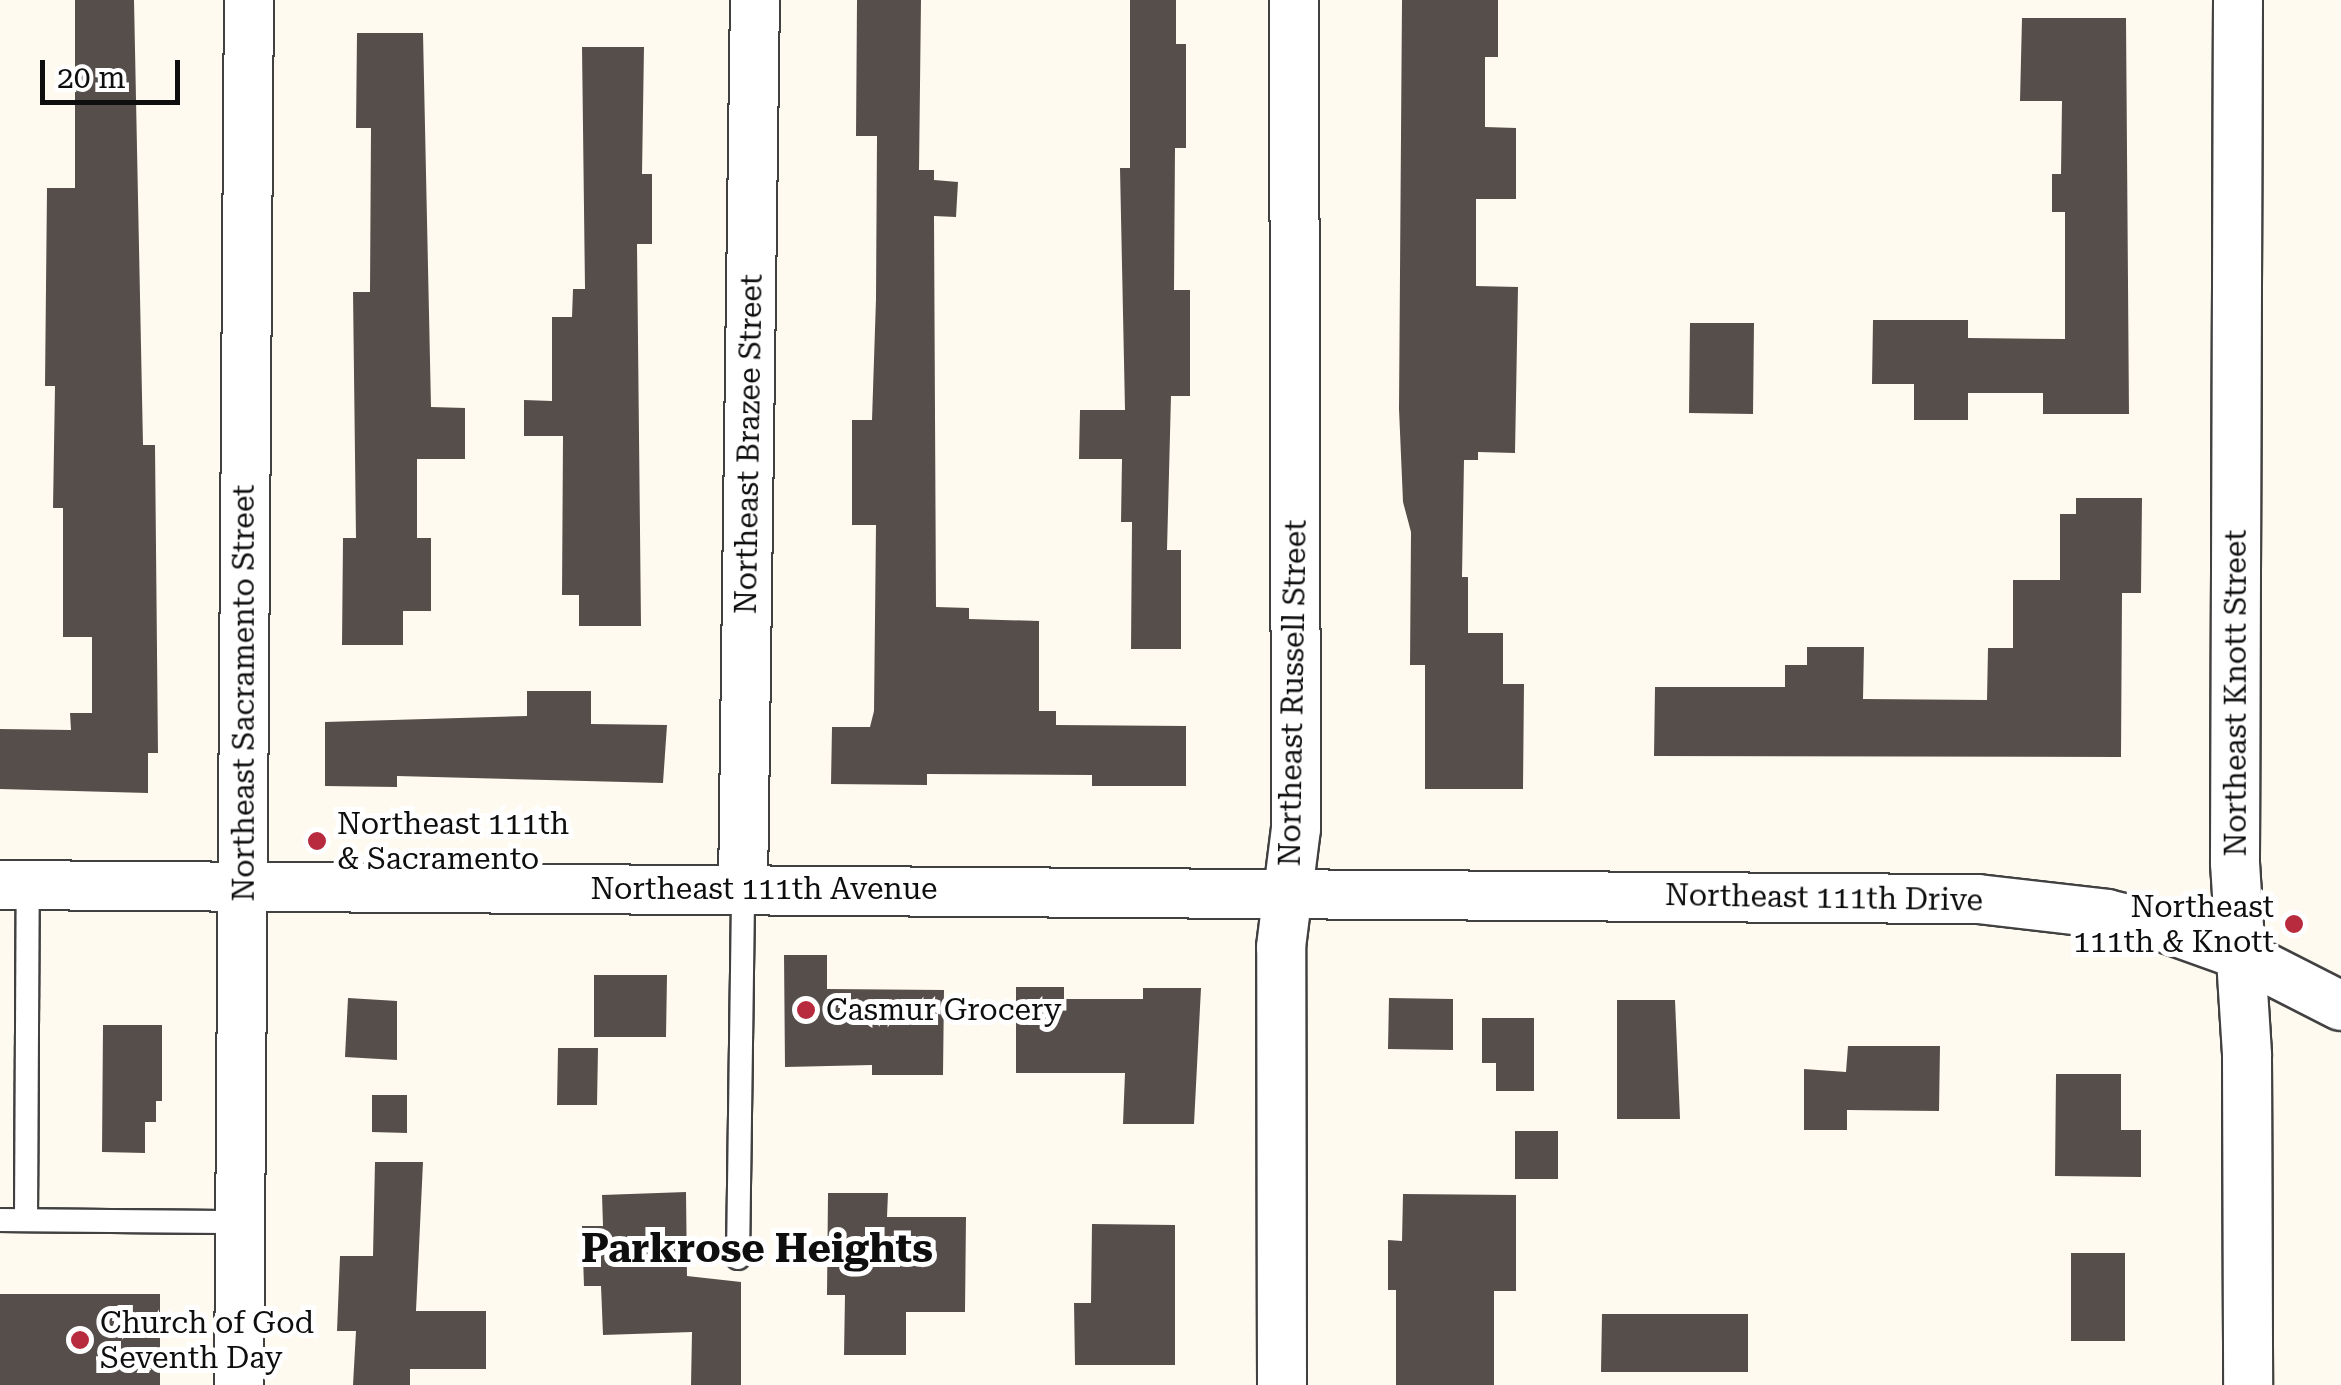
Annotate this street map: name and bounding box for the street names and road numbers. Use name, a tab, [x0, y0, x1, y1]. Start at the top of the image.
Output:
street label: Northeast Brazee Street	[728, 274, 770, 614]
street label: Northeast Sacramento Street	[226, 484, 262, 902]
street label: Northeast Russell Street	[1272, 519, 1314, 867]
street label: Northeast Knott Street	[2218, 530, 2254, 856]
street label: Northeast 111th Avenue	[590, 871, 938, 907]
street label: Northeast 111th Drive	[1665, 877, 1983, 919]

